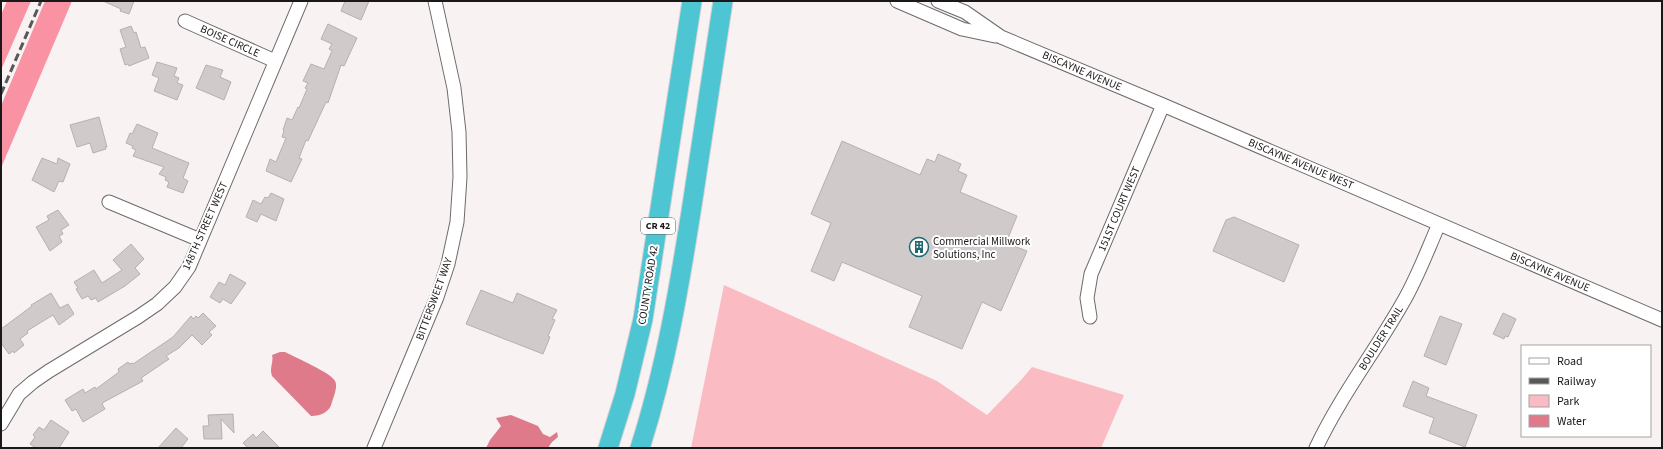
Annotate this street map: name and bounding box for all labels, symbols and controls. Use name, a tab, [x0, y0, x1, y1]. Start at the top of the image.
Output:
street label: BOISE CIRCLE	[198, 21, 262, 61]
street label: BISCAYNE AVENUE	[1040, 47, 1124, 95]
street label: BISCAYNE AVENUE WEST	[1246, 135, 1356, 193]
street label: 151ST COURT WEST	[1094, 164, 1144, 254]
street label: 148TH STREET WEST	[179, 179, 231, 273]
road number: CR 42	[641, 218, 675, 234]
place label: Commercial Millwork Solutions, Inc	[933, 234, 1031, 262]
building icon: Commercial Millwork Solutions, Inc	[908, 236, 930, 258]
street label: COUNTY ROAD 42	[634, 244, 662, 326]
street label: BISCAYNE AVENUE	[1508, 248, 1592, 296]
street label: BITTERSWEET WAY	[412, 255, 456, 342]
street label: BOULDER TRAIL	[1355, 302, 1407, 373]
legend	[1521, 345, 1651, 437]
text: Road	[1557, 353, 1583, 370]
text: Railway	[1557, 373, 1596, 390]
text: Park	[1557, 393, 1579, 410]
text: Water	[1557, 413, 1587, 430]

